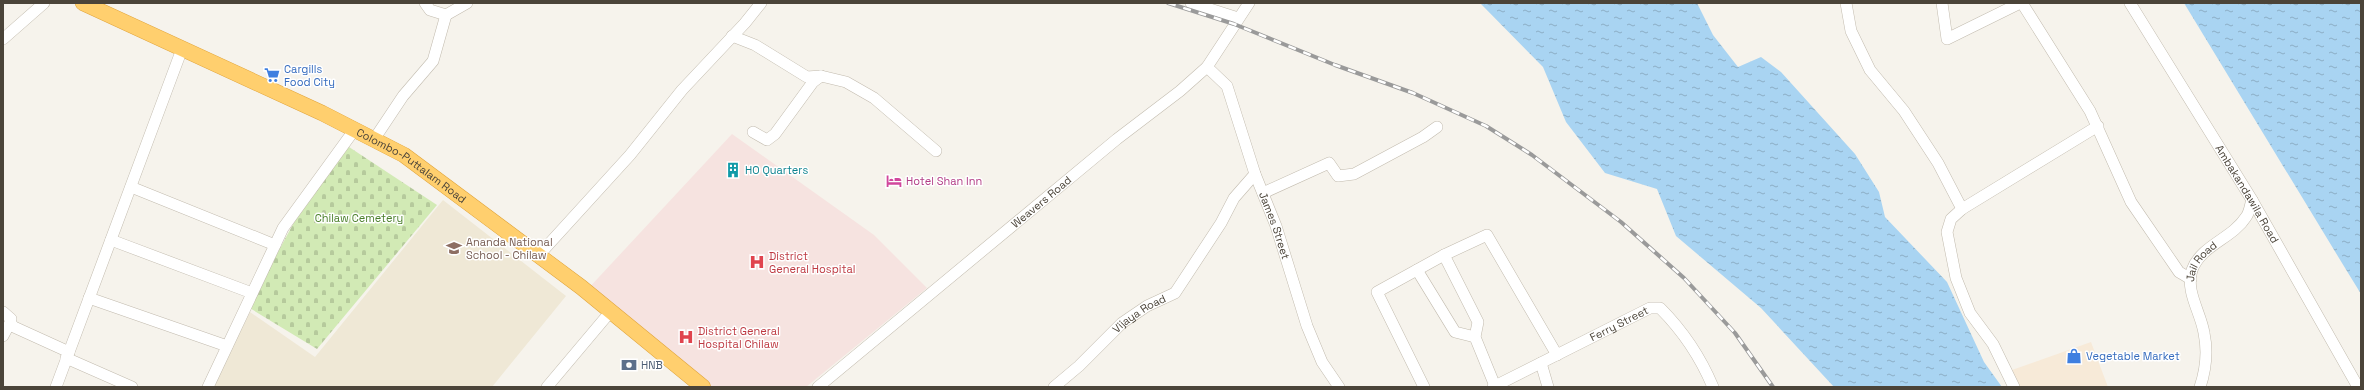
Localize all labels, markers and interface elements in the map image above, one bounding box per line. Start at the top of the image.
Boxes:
place label: Cargills Food City [284,62,335,89]
supermarket icon: Cargills Food City [263,66,281,84]
street label: Colombo-Puttalam Road [354,125,469,206]
street label: Ambakandawila Road [2212,142,2282,246]
building icon: HO Quarters [724,161,742,179]
place label: HO Quarters [745,163,808,177]
hotel icon: Hotel Shan Inn [885,172,903,190]
street label: Weavers Road [1008,173,1074,231]
place label: Hotel Shan Inn [906,174,982,188]
street label: James Street [1256,190,1293,261]
park label: Chilaw Cemetery [315,211,403,225]
place label: Ananda National School - Chilaw [466,235,553,262]
street label: Jail Road [2183,238,2220,282]
school or university icon: Ananda National School - Chilaw [445,239,463,257]
place label: District General Hospital [769,249,855,276]
hospital icon: District General Hospital [748,253,766,271]
street label: Vijaya Road [1109,291,1168,336]
street label: Ferry Street [1587,303,1651,344]
place label: District General Hospital Chilaw [698,324,780,351]
hospital icon: District General Hospital Chilaw [677,328,695,346]
shop icon: Vegetable Market [2065,347,2083,365]
place label: Vegetable Market [2086,349,2180,363]
bank icon: HNB [620,356,638,374]
place label: HNB [641,358,663,372]

